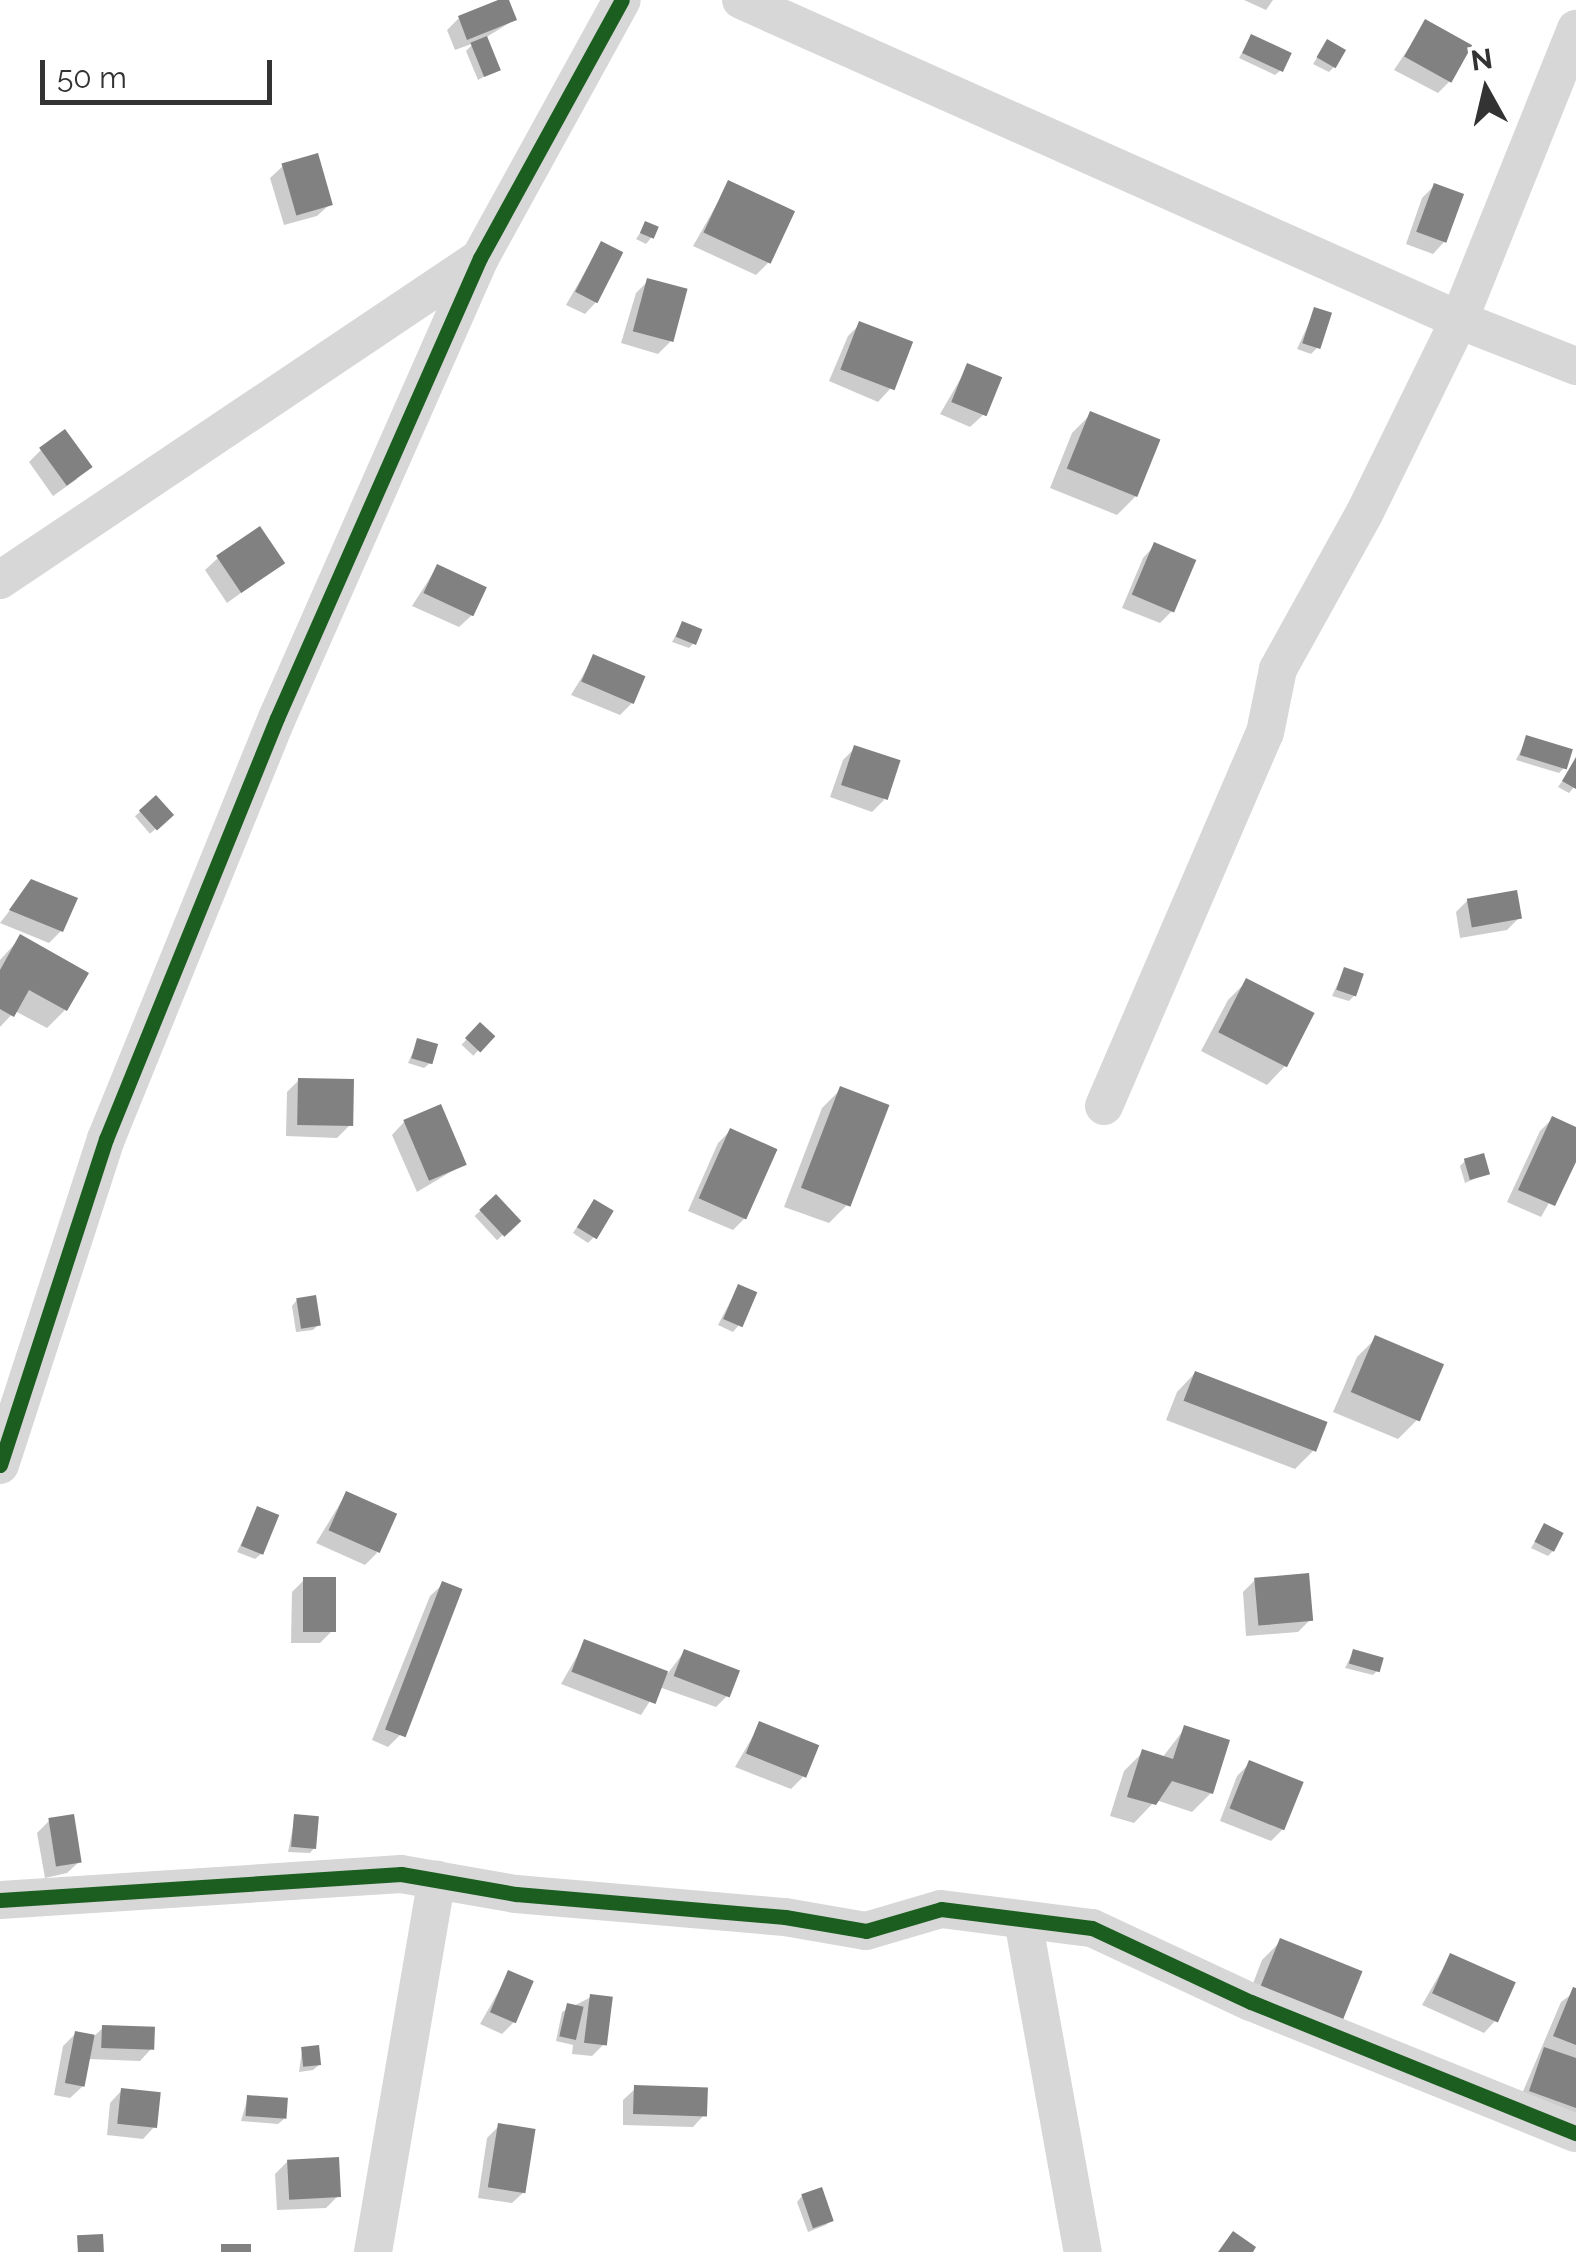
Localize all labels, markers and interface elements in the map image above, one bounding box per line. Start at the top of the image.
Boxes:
scale bar [45,40,278,102]
north arrow [1436,40,1536,140]
text: N [1469,42,1495,78]
text: 50 m [57,60,127,95]

